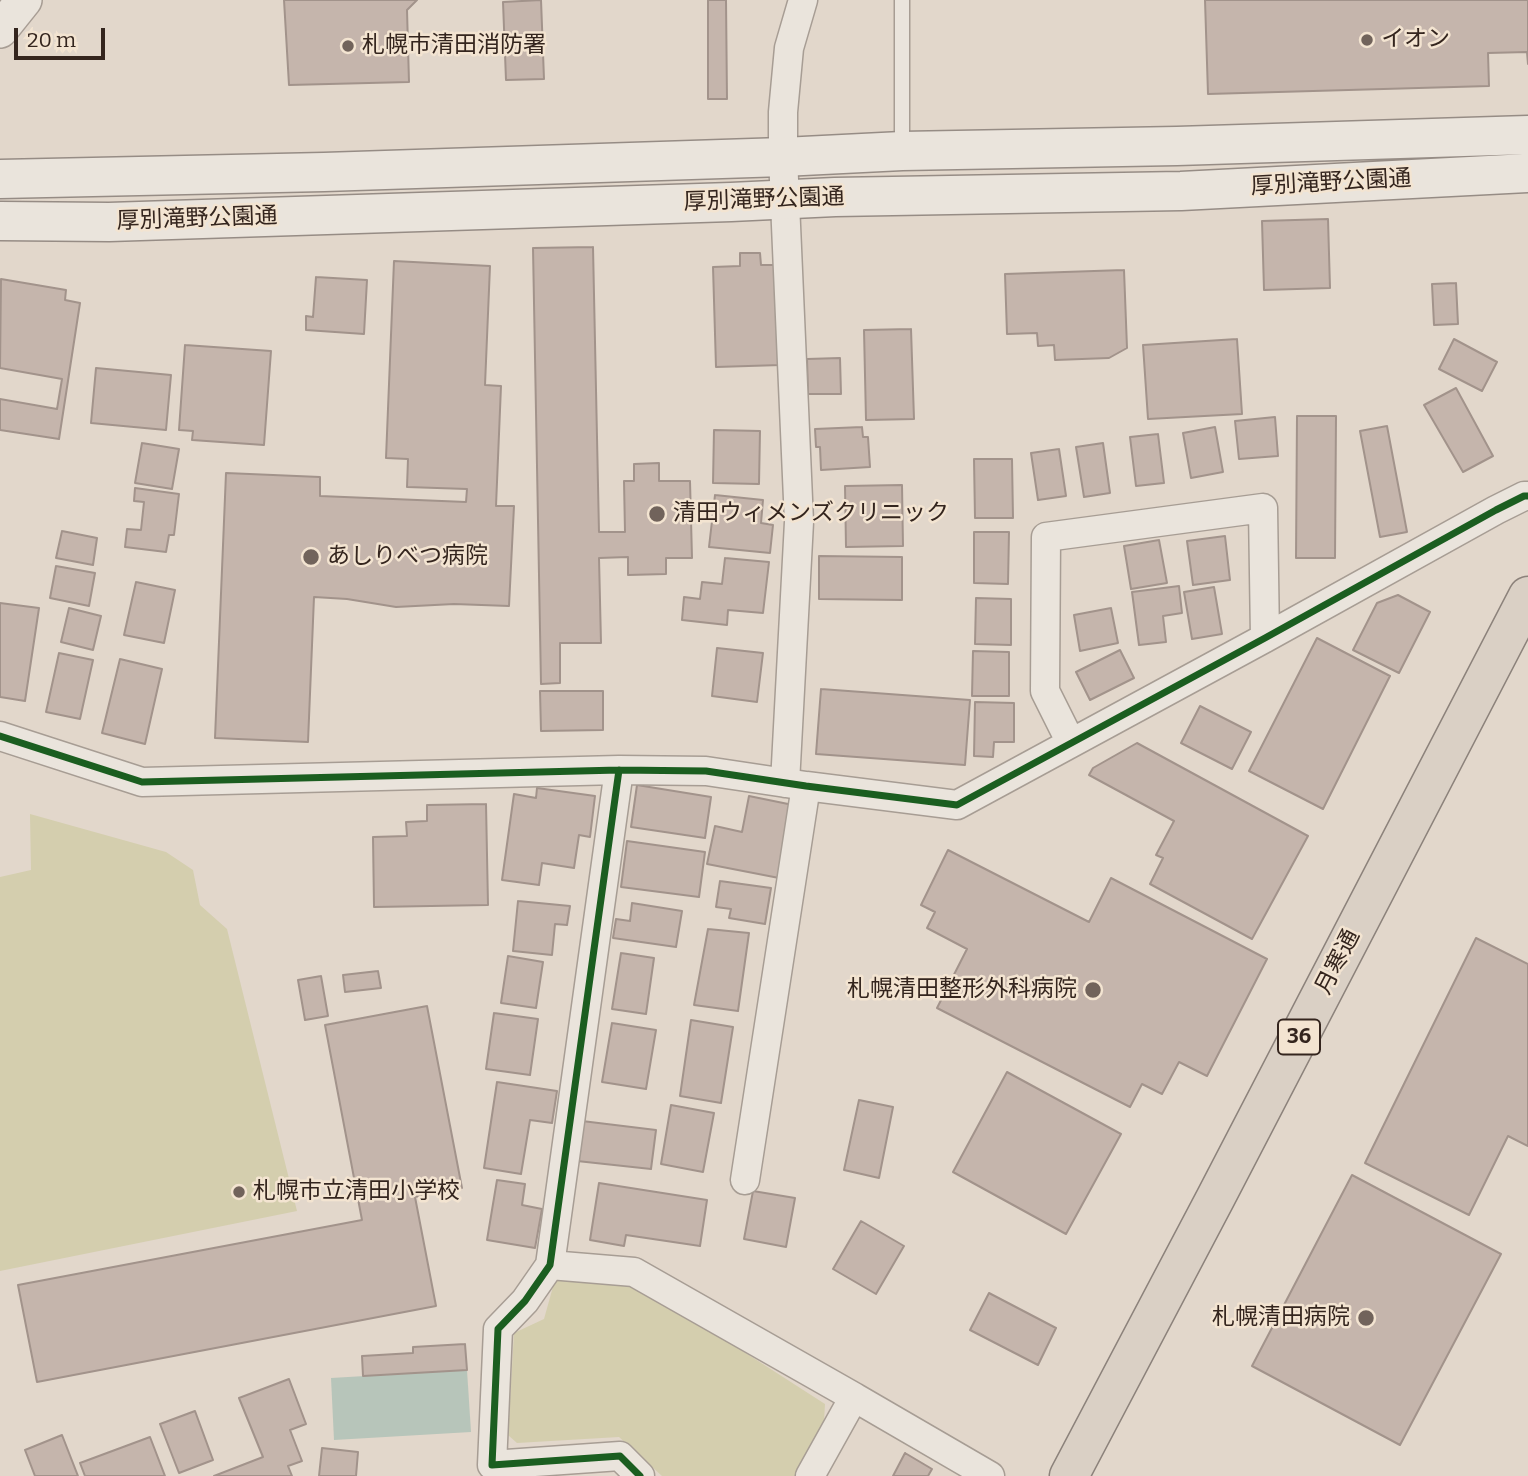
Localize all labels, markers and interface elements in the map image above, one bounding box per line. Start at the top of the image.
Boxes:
scale bar [18,14,108,58]
place label: イオン [1381,26,1450,54]
text: 20 m [27,27,76,53]
place label: 札幌市清田消防署 [362,32,546,60]
marker: イオン [1359,32,1375,48]
marker: 札幌市清田消防署 [340,38,356,54]
street label: 厚別滝野公園通 [1250,165,1412,201]
street label: 厚別滝野公園通 [683,183,845,217]
street label: 厚別滝野公園通 [116,202,278,236]
place label: 清田ウィメンズクリニック [673,500,949,528]
marker: 清田ウィメンズクリニック [647,504,667,524]
place label: あしりべつ病院 [327,543,488,571]
marker: あしりべつ病院 [301,547,321,567]
street label: 月寒通 [1310,925,1366,999]
place label: 札幌清田整形外科病院 [847,976,1077,1004]
marker: 札幌清田整形外科病院 [1083,980,1103,1000]
road number: 36 [1278,1020,1320,1054]
place label: 札幌市立清田小学校 [253,1178,460,1206]
marker: 札幌市立清田小学校 [231,1184,247,1200]
place label: 札幌清田病院 [1212,1304,1350,1332]
marker: 札幌清田病院 [1356,1308,1376,1328]

